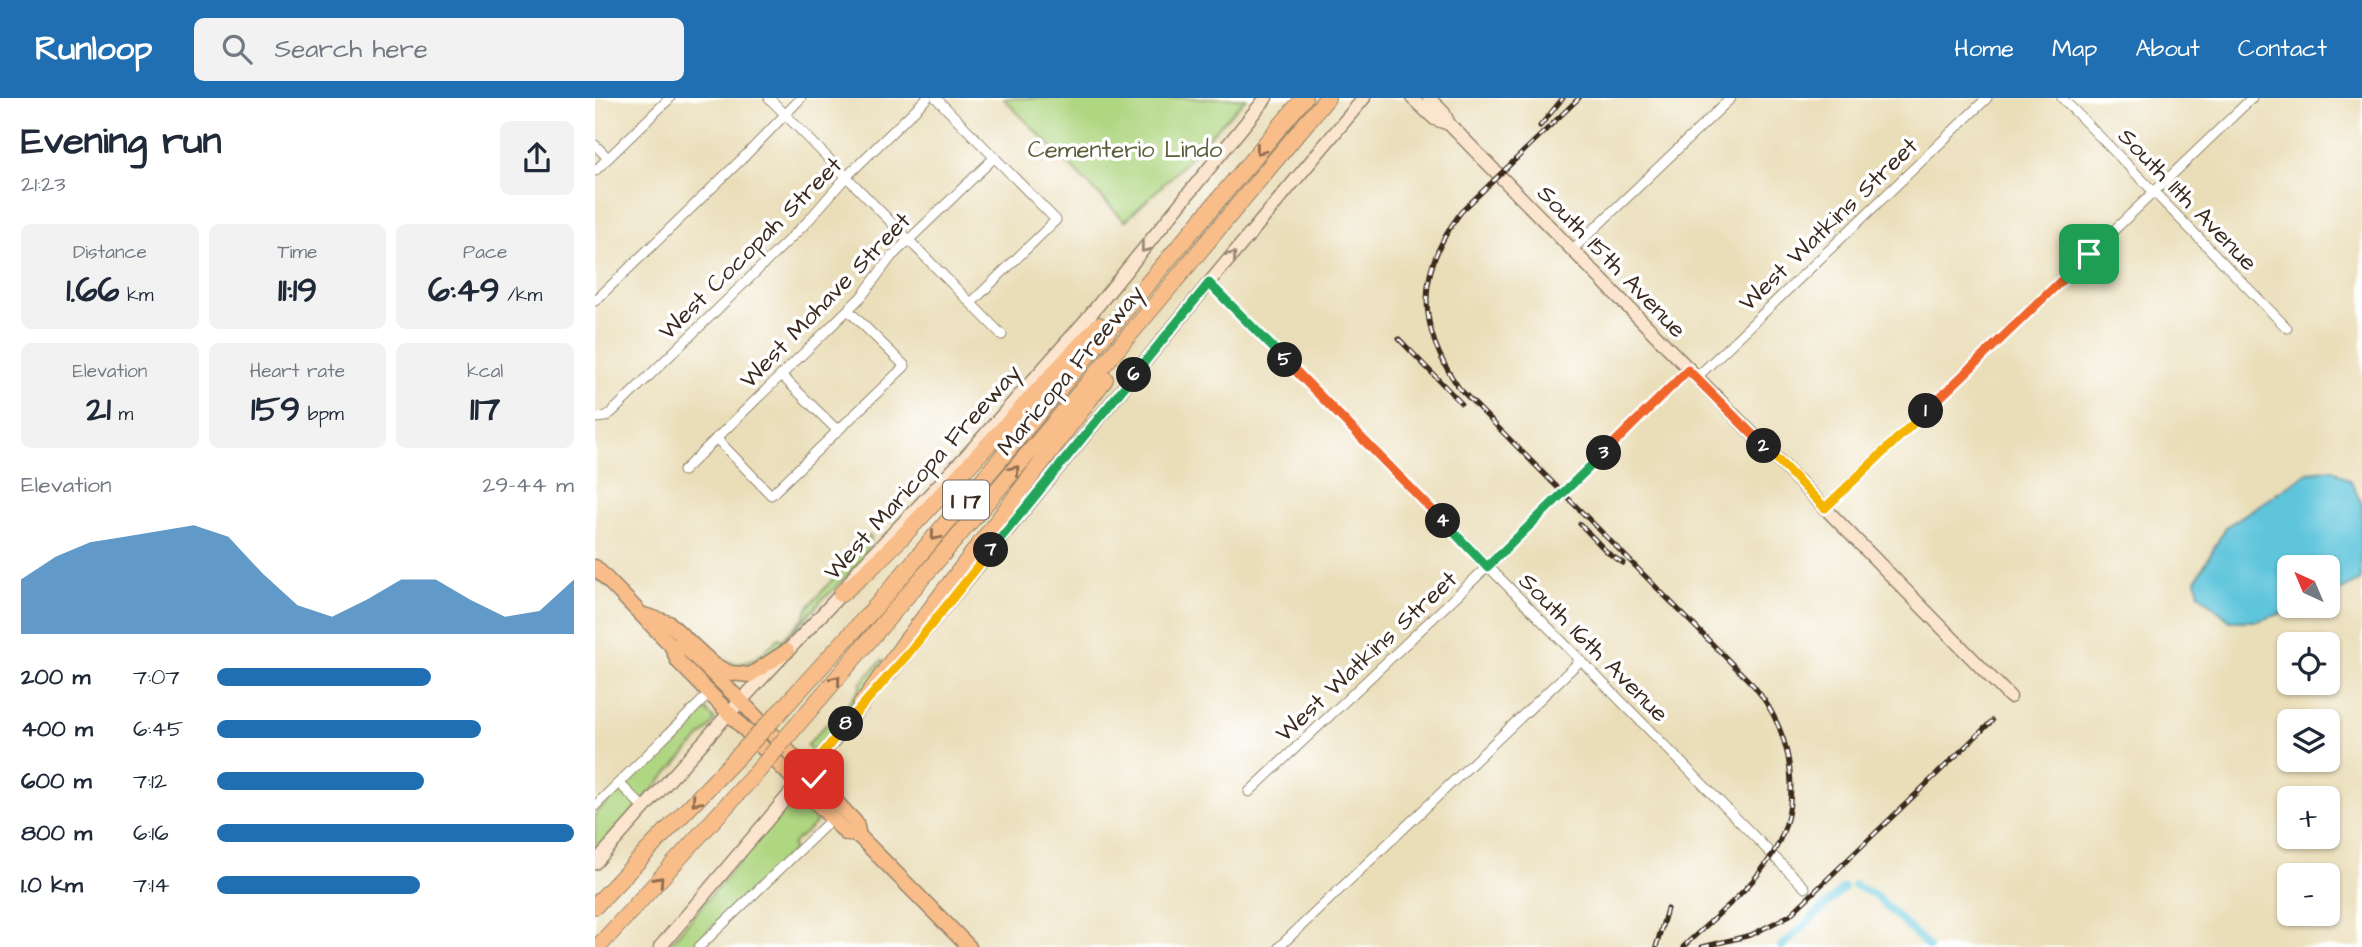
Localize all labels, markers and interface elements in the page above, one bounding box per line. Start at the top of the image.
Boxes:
search box [194,18,684,81]
text: Runloop [35,26,152,72]
icon: search [218,30,256,68]
text: Search here [274,31,428,67]
text: Home [1954,32,2014,66]
text: Map [2052,32,2097,66]
text: About [2135,32,2200,66]
text: Contact [2238,32,2327,66]
text: Evening run [21,116,222,168]
street label: South 11th Avenue [2110,120,2265,279]
button: share [500,121,574,195]
street label: West Watkins Street [1731,130,1926,319]
park label: Cementerio Lindo [1028,133,1223,167]
one-way arrow [1255,143,1268,155]
street label: West Cocopah Street [651,149,850,348]
text: 21:23 [21,168,66,200]
street label: South 15th Avenue [1529,177,1694,346]
street label: West Mohave Street [732,205,919,396]
pin [2059,224,2119,284]
icon: arrive [2070,235,2108,273]
text: Distance [73,239,147,266]
text: Time [278,239,317,266]
text: Pace [463,239,507,266]
one-way arrow [1141,239,1153,252]
one-way arrow [1224,251,1236,264]
text: 1.66 [66,266,119,315]
text: 11:19 [278,266,317,315]
text: 6:49 [428,266,500,315]
street label: Maricopa Freeway [989,278,1153,464]
text: km [119,282,154,309]
text: /km [500,282,542,309]
pin: 5 [1267,342,1303,378]
text: 5 [1278,346,1291,373]
street label: West Maricopa Freeway [816,357,1030,589]
text: Elevation [72,358,147,385]
text: Heart rate [250,358,345,385]
text: kcal [467,358,503,385]
pin: 6 [1117,358,1151,392]
text: 6 [1128,361,1139,388]
text: 21 [86,385,111,434]
text: 159 [251,385,300,434]
text: 117 [470,385,500,434]
pin: 1 [1909,394,1943,428]
text: 1 [1924,397,1927,424]
text: m [111,401,133,428]
text: bpm [300,401,344,428]
pin: 2 [1747,428,1781,464]
text: 2 [1758,432,1769,459]
pin: 3 [1587,436,1621,470]
text: 3 [1599,439,1608,466]
one-way arrow [1007,465,1019,478]
text: Elevation [21,469,112,501]
text: 29–44 m [482,469,574,501]
road number: I 17 [943,480,989,520]
pin: 4 [1425,504,1461,538]
text: 4 [1436,507,1449,534]
one-way arrow [931,527,943,540]
pin: 7 [973,532,1009,568]
text: 7 [985,536,996,563]
north arrow [2277,555,2340,618]
map controls [2277,555,2340,926]
street label: West Watkins Street [1268,563,1465,750]
street label: South 16th Avenue [1511,565,1676,730]
button: locate [2277,632,2340,695]
text: 200 m [21,661,90,693]
text: 7:07 [133,661,180,693]
one-way arrow [828,676,840,689]
pin: 8 [828,706,863,742]
button: layers [2277,709,2340,772]
text: 8 [839,710,852,737]
text: 400 m [21,713,93,745]
text: 6:45 [133,713,183,745]
pin [784,749,844,809]
icon: check [795,760,833,798]
text: 600 m [21,765,92,797]
text: 7:12 [133,765,167,797]
button: + [2277,786,2340,849]
one-way arrow [692,793,705,806]
text: 800 m [21,817,92,849]
text: 6:16 [133,817,169,849]
button: − [2277,863,2340,926]
text: 1.0 km [21,869,83,901]
text: 7:14 [133,869,170,901]
one-way arrow [651,876,663,889]

